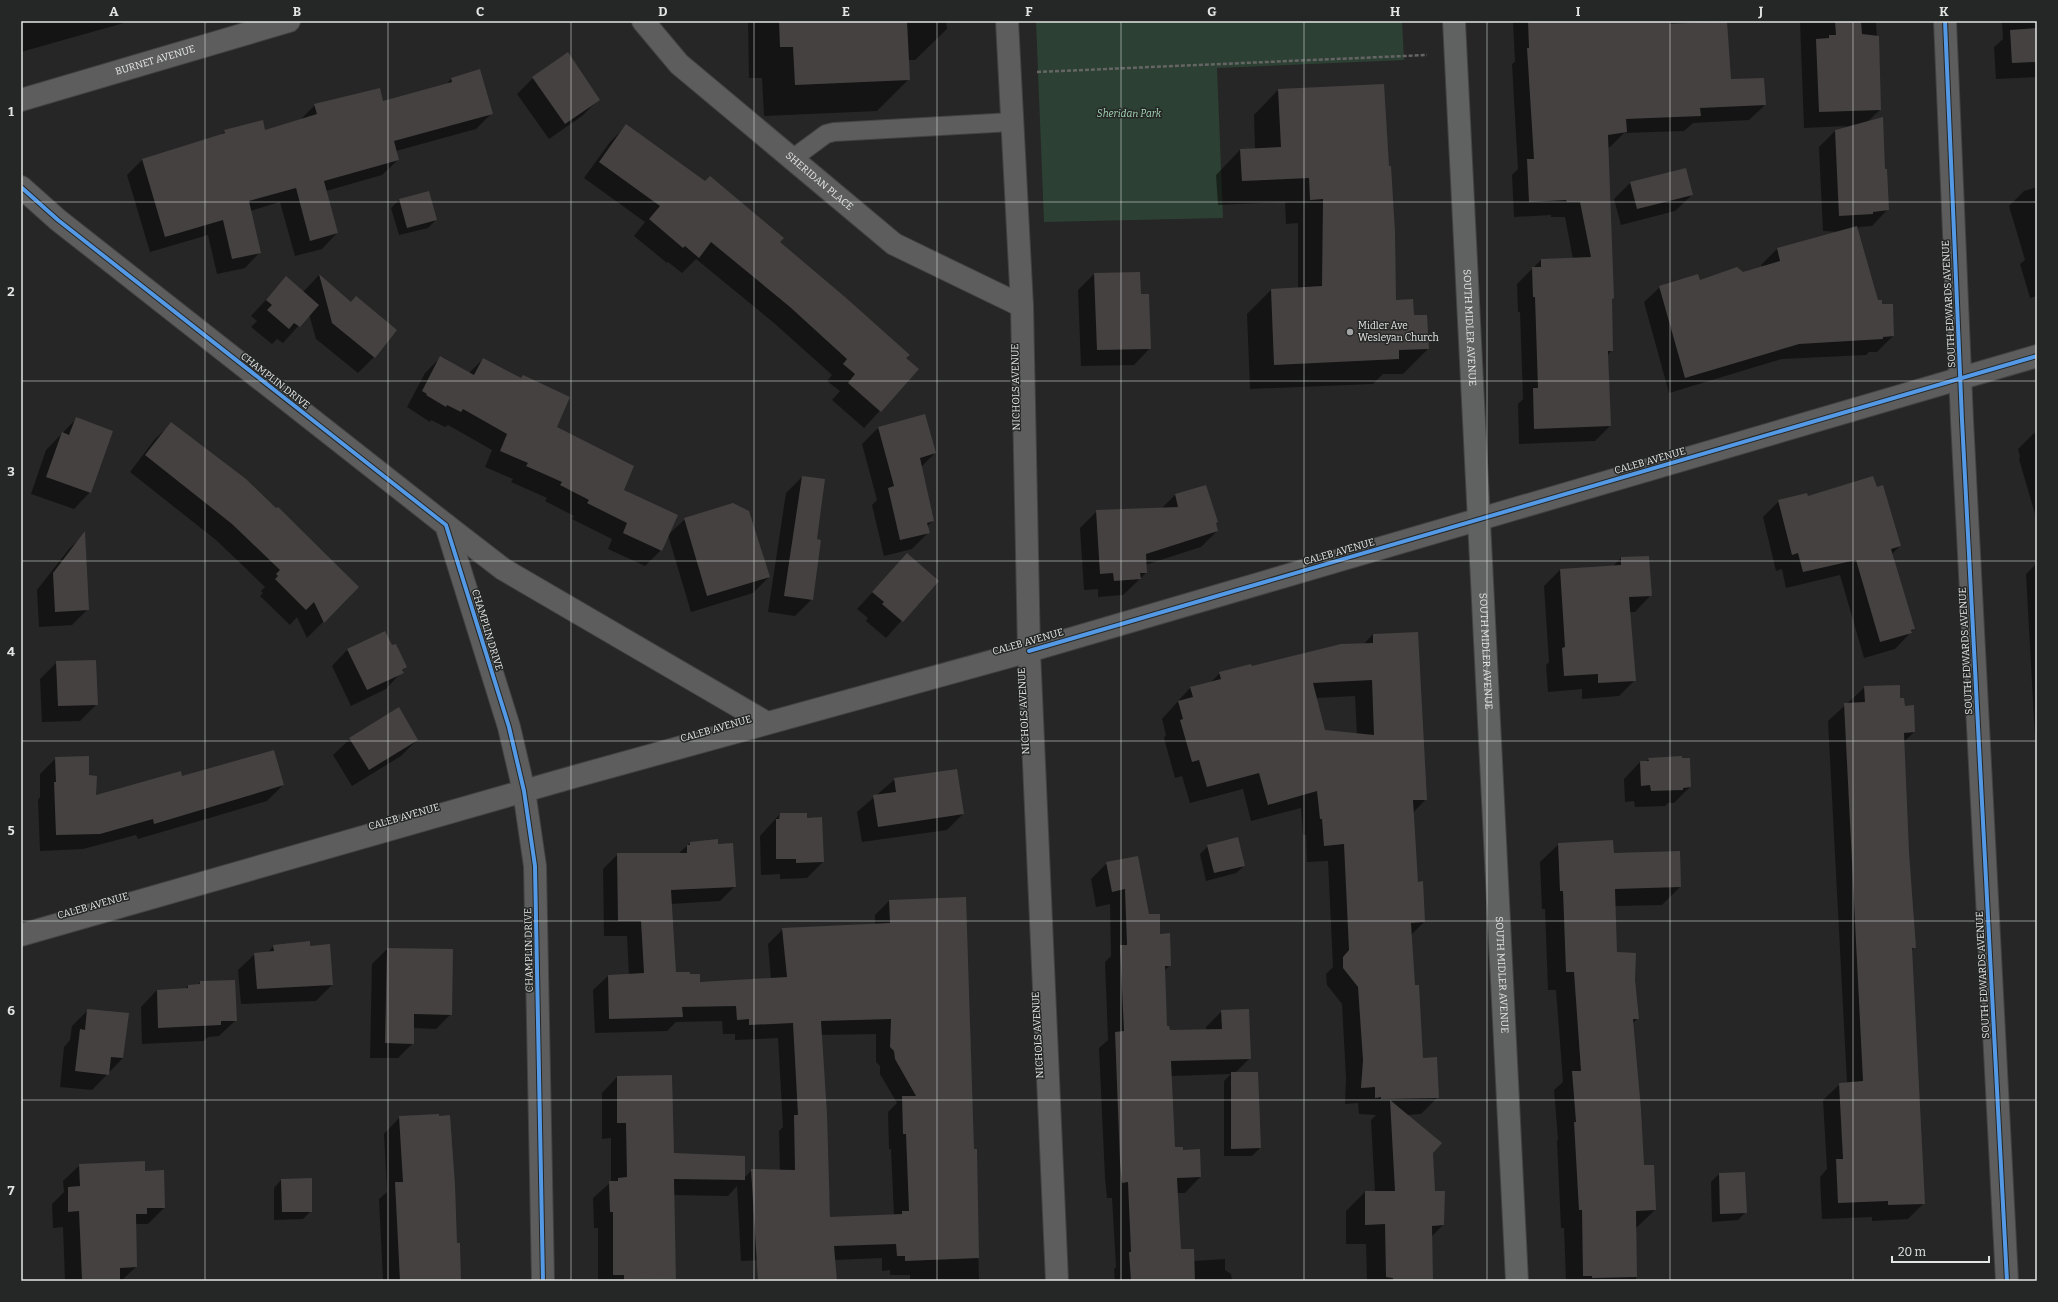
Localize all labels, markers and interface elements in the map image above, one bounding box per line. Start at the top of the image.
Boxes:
text: A [109,4,119,19]
text: B [293,4,301,19]
text: C [476,4,484,19]
text: D [658,4,668,19]
text: E [842,4,850,19]
text: F [1025,4,1033,19]
text: G [1207,4,1217,19]
text: H [1390,4,1400,19]
text: I [1576,4,1581,19]
text: J [1758,4,1764,19]
text: K [1939,4,1949,19]
street label: BURNET AVENUE [114,43,197,78]
text: 1 [8,104,14,119]
park label: Sheridan Park [1097,108,1162,120]
street label: SHERIDAN PLACE [783,150,855,213]
street label: SOUTH EDWARDS AVENUE [1940,240,1958,368]
street label: SOUTH MIDLER AVENUE [1460,269,1478,386]
text: 2 [7,284,15,299]
place label: Midler Ave Wesleyan Church [1358,320,1439,344]
marker: Midler Ave Wesleyan Church [1345,327,1355,337]
street label: NICHOLS AVENUE [1009,343,1023,431]
street label: CHAMPLIN DRIVE [238,350,312,412]
street label: CALEB AVENUE [1613,445,1687,477]
text: 3 [7,464,15,479]
street label: CALEB AVENUE [1302,536,1376,568]
street label: SOUTH EDWARDS AVENUE [1957,587,1975,715]
street label: CHAMPLIN DRIVE [469,588,505,672]
street label: SOUTH MIDLER AVENUE [1477,592,1494,710]
street label: CALEB AVENUE [991,626,1065,658]
text: 4 [7,644,15,659]
street label: NICHOLS AVENUE [1016,667,1032,755]
street label: CALEB AVENUE [679,713,753,745]
street label: CALEB AVENUE [367,801,441,833]
text: 5 [7,823,15,838]
street label: CALEB AVENUE [56,890,130,922]
street label: CHAMPLIN DRIVE [522,908,536,992]
street label: SOUTH EDWARDS AVENUE [1974,911,1992,1039]
street label: SOUTH MIDLER AVENUE [1493,916,1511,1034]
street label: NICHOLS AVENUE [1030,991,1046,1079]
text: 6 [7,1003,15,1018]
text: 7 [8,1183,15,1198]
scale bar [1892,1238,1989,1264]
text: 20 m [1898,1245,1927,1259]

